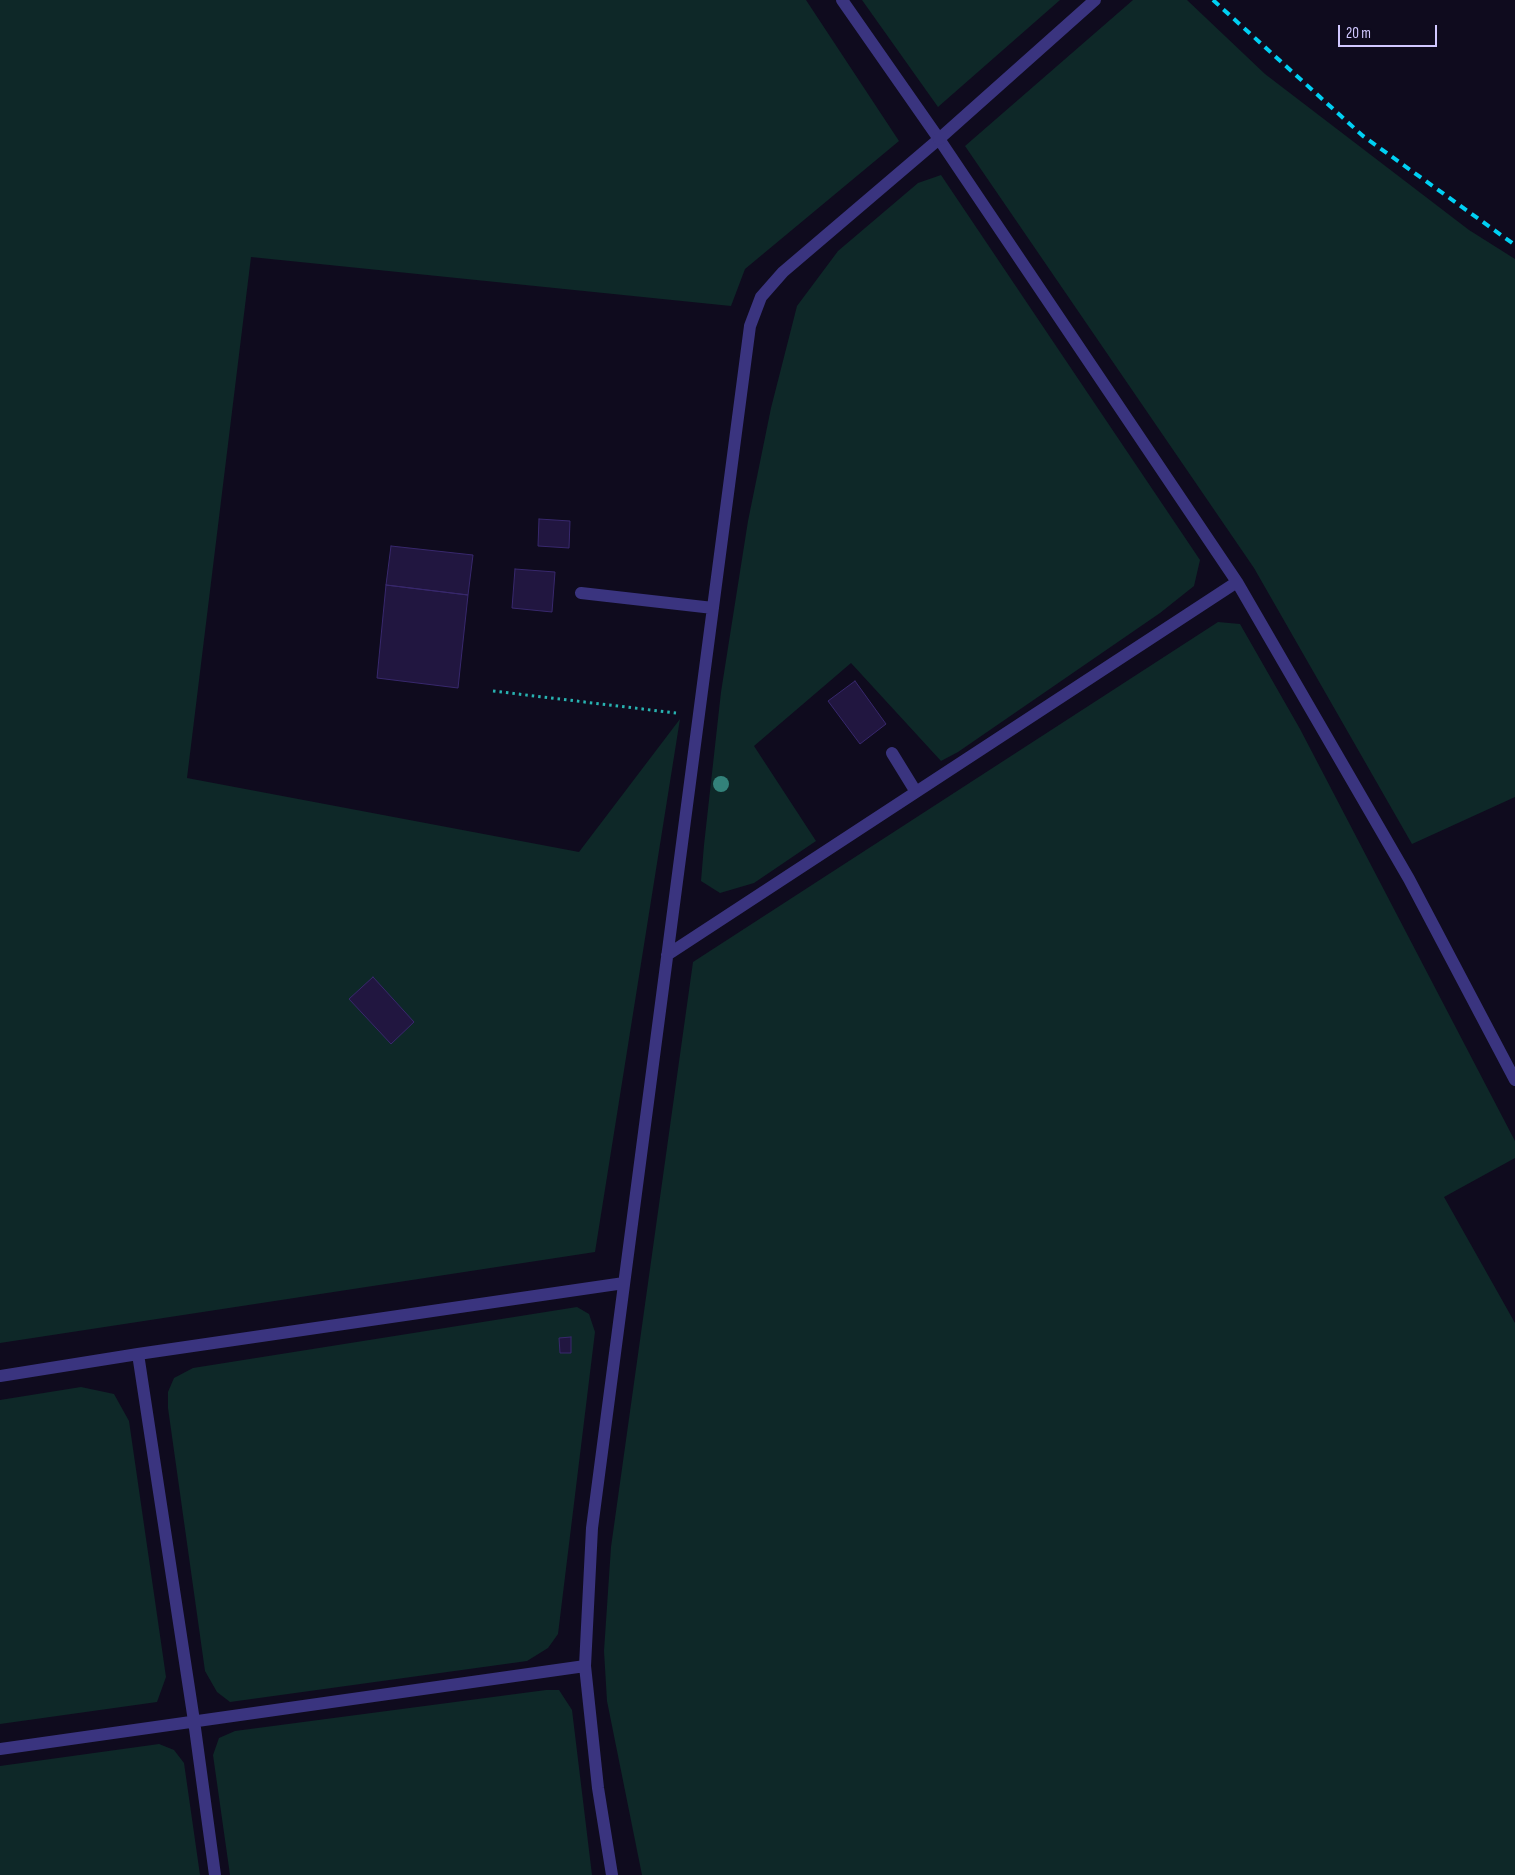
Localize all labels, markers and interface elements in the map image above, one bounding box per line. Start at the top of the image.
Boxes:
scale bar [1340,15,1439,47]
text: 20 m [1346,24,1371,43]

